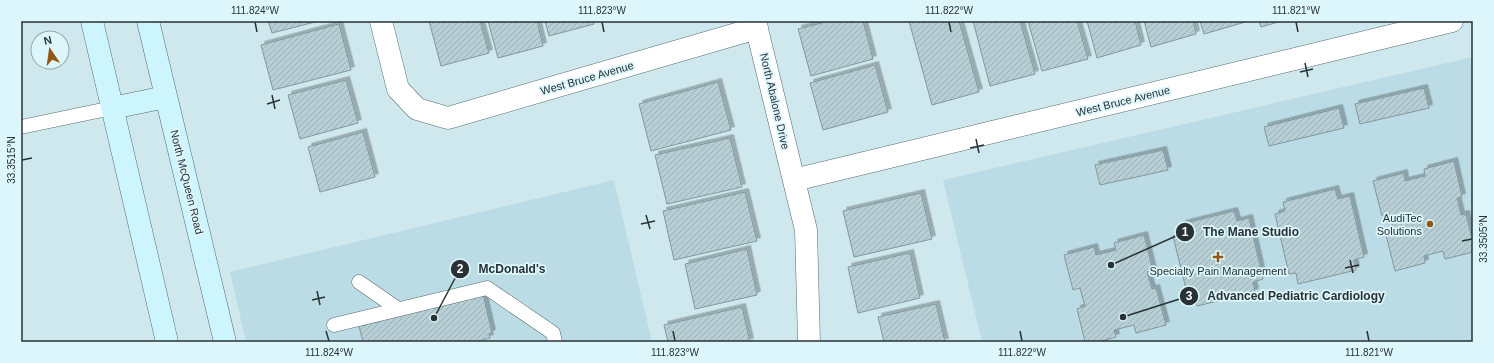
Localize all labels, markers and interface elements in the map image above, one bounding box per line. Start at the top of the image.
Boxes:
text: 111.824°W [231,5,280,16]
text: 111.823°W [578,5,627,16]
text: 111.822°W [925,5,974,16]
text: 111.821°W [1272,5,1321,16]
north arrow [30,30,70,70]
text: N [43,34,53,47]
street label: North Abalone Drive [758,52,792,150]
street label: West Bruce Avenue [539,59,635,97]
street label: West Bruce Avenue [1075,84,1171,118]
street label: North McQueen Road [168,129,206,235]
text: 33.3515°N [6,136,17,184]
place label: AudiTec Solutions [1377,212,1422,237]
text: 33.3505°N [1478,215,1489,263]
marker: AudiTec Solutions [1425,219,1435,229]
callout: The Mane Studio [1175,220,1307,244]
text: 1 [1182,225,1189,239]
text: The Mane Studio [1203,225,1299,239]
marker: Specialty Pain Management [1212,251,1224,263]
callout: McDonald's [450,257,553,281]
text: 2 [457,262,464,276]
text: McDonald's [479,262,546,276]
place label: Specialty Pain Management [1150,265,1286,277]
callout: Advanced Pediatric Cardiology [1179,284,1393,308]
text: 3 [1186,289,1193,303]
text: Advanced Pediatric Cardiology [1207,289,1385,303]
text: 111.824°W [305,347,354,358]
text: 111.823°W [651,347,700,358]
text: 111.822°W [998,347,1047,358]
text: 111.821°W [1345,347,1394,358]

